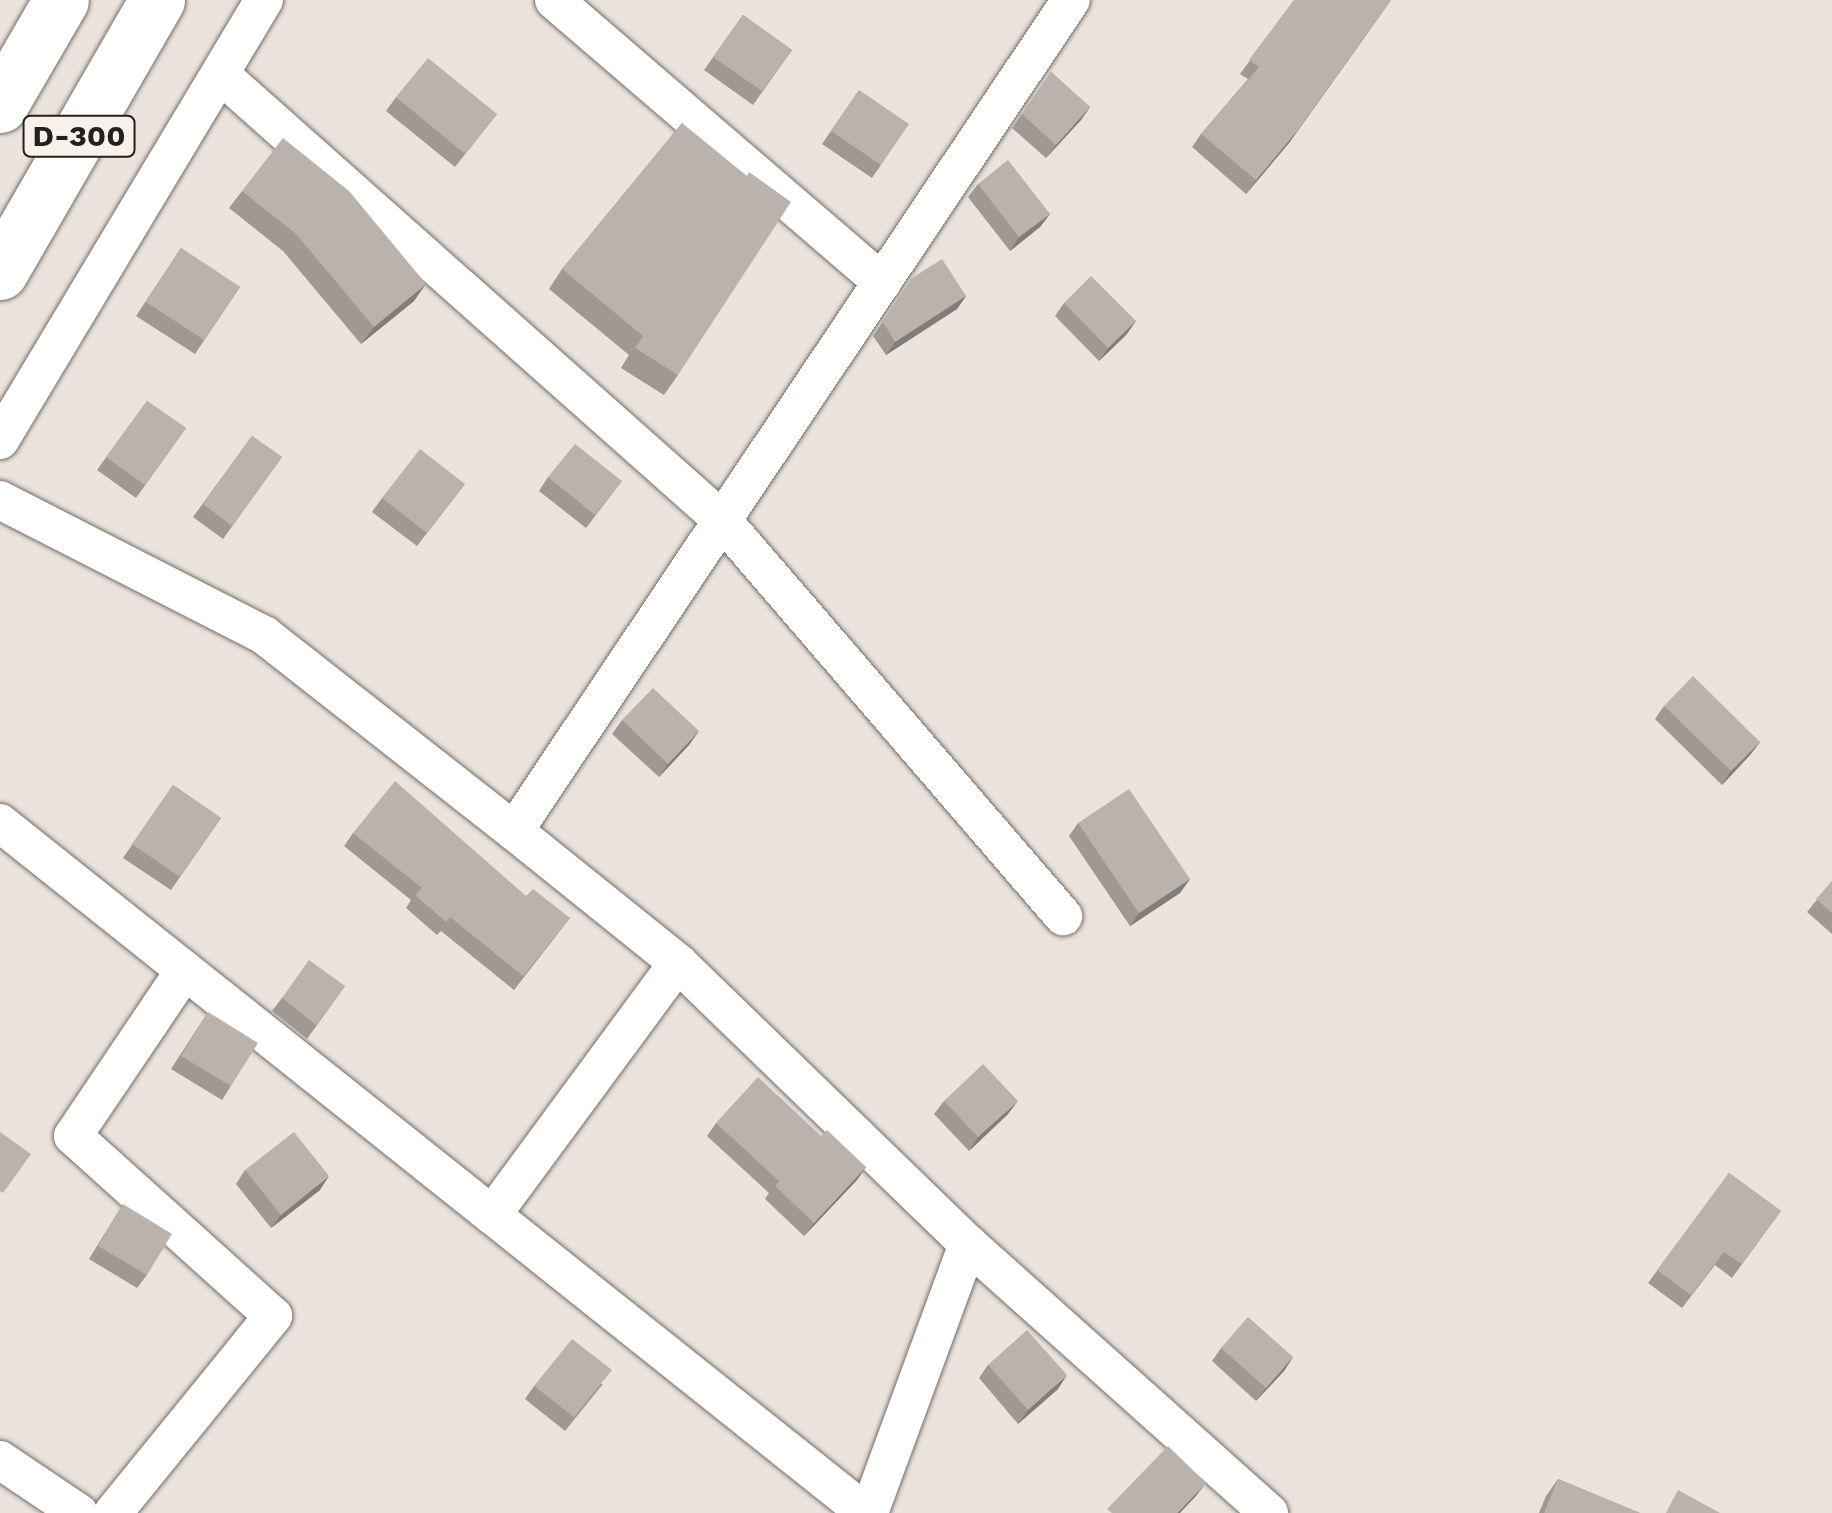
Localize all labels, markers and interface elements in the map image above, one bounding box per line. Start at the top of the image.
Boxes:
road number: D-300 [22,111,136,161]

